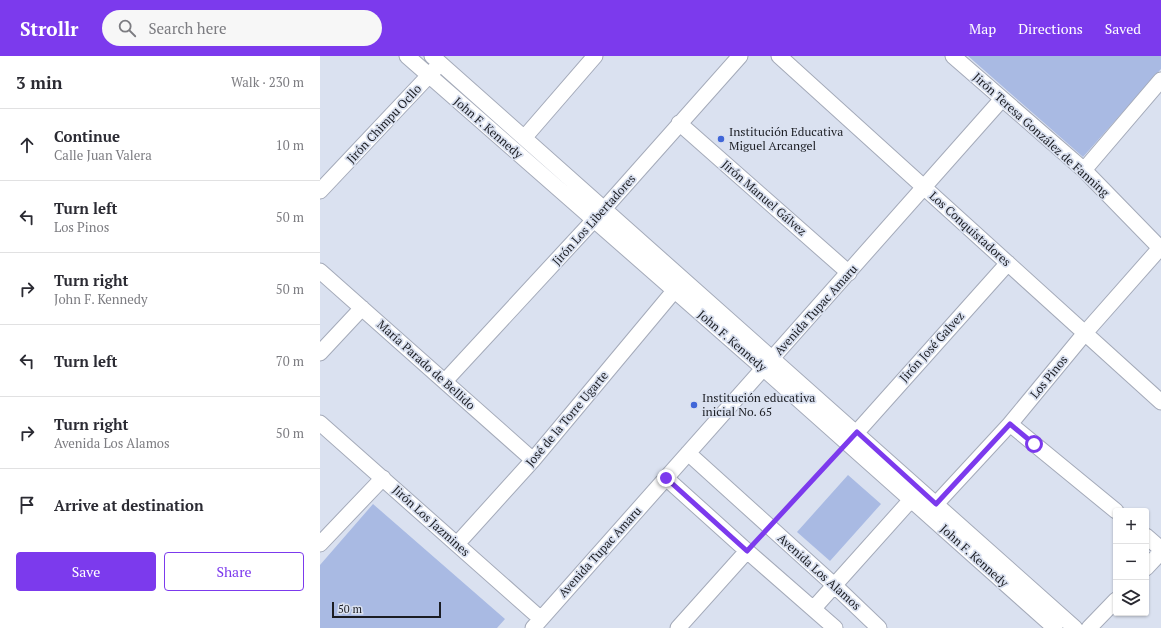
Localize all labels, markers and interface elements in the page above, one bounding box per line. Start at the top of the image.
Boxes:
search box [102,10,382,46]
text: Strollr [20,16,78,41]
icon: search [116,17,138,39]
text: Search here [148,18,226,38]
text: Map [969,19,996,38]
text: Directions [1018,19,1083,38]
text: Saved [1105,19,1141,38]
street label: Jirón Teresa González de Fanning [970,69,1113,200]
text: 3 min [16,71,63,94]
text: Walk · 230 m [231,73,304,91]
street label: Jirón Chimpu Ocllo [343,81,424,166]
street label: John F. Kennedy [451,94,527,162]
place label: Institución Educativa Miguel Arcangel [729,124,843,153]
text: Continue [54,126,120,146]
icon: ahead [16,134,38,156]
marker: Institución Educativa Miguel Arcangel [716,134,726,144]
text: 10 m [276,136,304,154]
text: Calle Juan Valera [54,146,152,164]
street label: Jirón Manuel Gálvez [719,157,810,239]
street label: Jirón Los Libertadores [549,171,638,268]
street label: Los Conquistadores [926,188,1014,269]
text: Turn left [54,198,118,218]
icon: left [16,206,38,228]
text: 50 m [276,208,304,226]
text: Los Pinos [54,218,109,236]
street label: Avenida Tupac Amaru [771,261,860,358]
text: Turn right [54,270,129,290]
icon: right [16,278,38,300]
text: 50 m [276,280,304,298]
text: John F. Kennedy [54,290,148,308]
street label: John F. Kennedy [695,307,771,375]
street label: Jirón José Galvez [896,308,967,385]
street label: María Parado de Bellido [374,317,479,413]
icon: left [16,350,38,372]
text: Turn left [54,351,118,371]
text: 70 m [276,352,304,370]
street label: Los Pinos [1027,352,1071,401]
street label: José de la Torre Ugarte [522,368,611,469]
place label: Institución educativa inicial No. 65 [702,390,815,419]
marker: Institución educativa inicial No. 65 [689,400,699,410]
text: Turn right [54,414,129,434]
icon: right [16,422,38,444]
text: 50 m [276,424,304,442]
text: Avenida Los Alamos [54,434,170,452]
route start [1025,435,1043,453]
route end [657,469,675,487]
street label: Jirón Los Jazmines [390,482,473,559]
icon: arrive [16,494,38,516]
text: Arrive at destination [54,495,204,515]
street label: Avenida Tupac Amaru [555,503,644,600]
map controls [1113,508,1149,616]
button: + [1113,508,1149,544]
street label: John F. Kennedy [937,521,1012,591]
street label: Avenida Los Alamos [775,530,864,613]
button: − [1113,544,1149,580]
button: Save [16,552,156,591]
button: Share [164,552,304,591]
button: layers [1113,580,1149,616]
scale bar [332,600,441,619]
text: 50 m [338,602,362,616]

